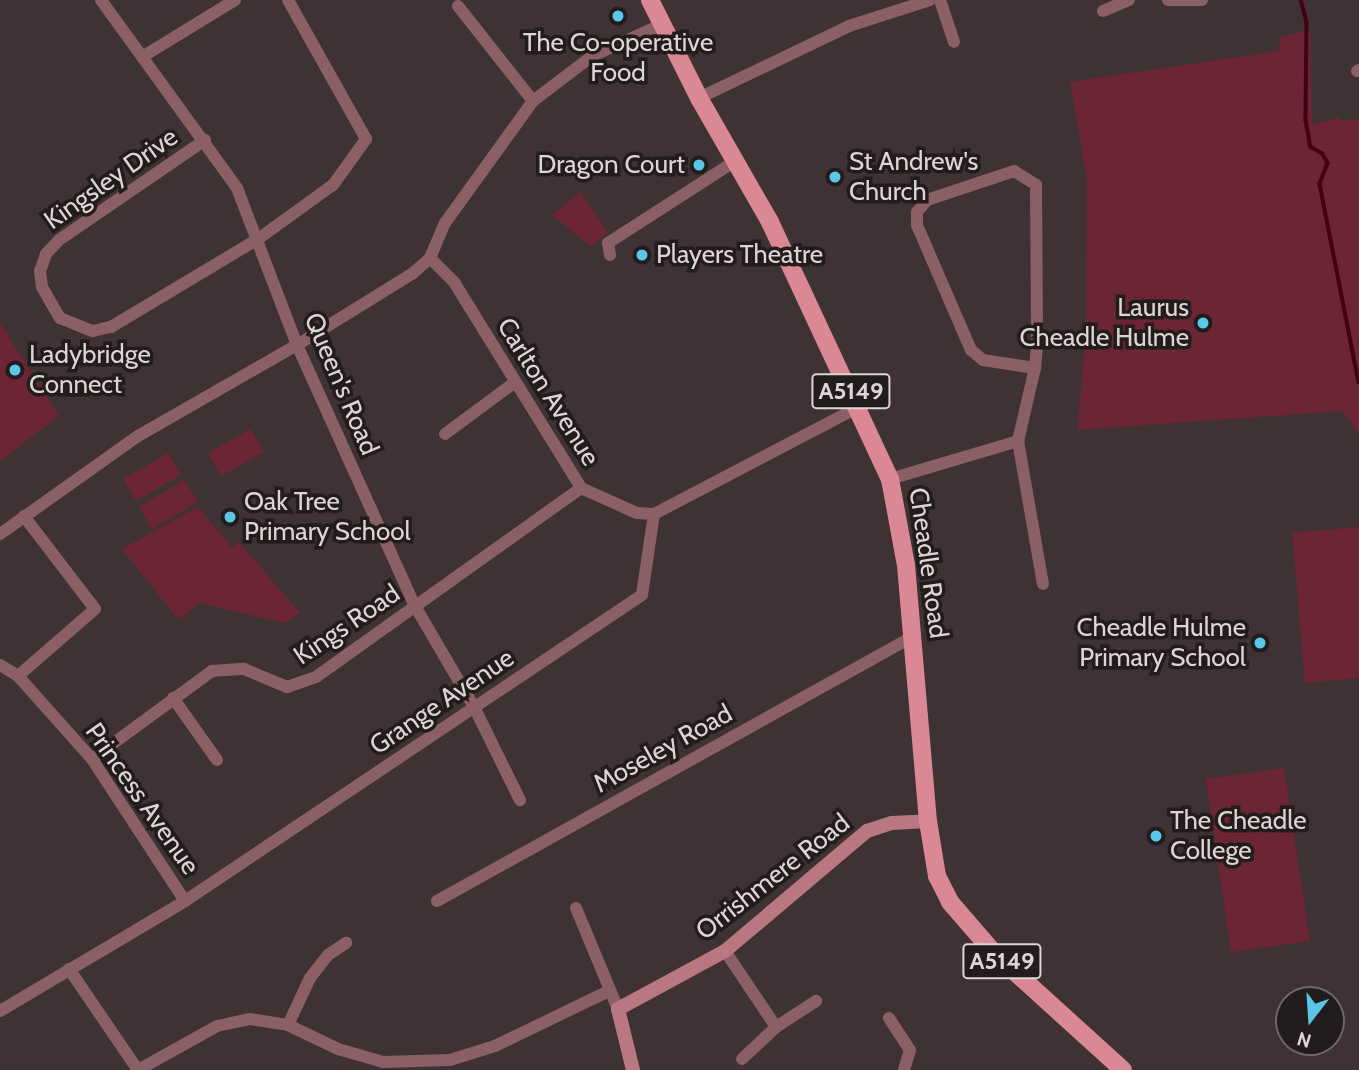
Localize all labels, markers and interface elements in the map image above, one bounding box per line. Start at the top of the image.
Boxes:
marker: The Co-operative Food [610,8,626,24]
place label: The Co-operative Food [523,27,713,88]
street label: Kingsley Drive [38,122,184,236]
place label: St Andrew's Church [849,146,978,208]
place label: Dragon Court [538,149,685,181]
marker: Dragon Court [691,157,707,173]
marker: St Andrew's Church [827,169,843,185]
place label: Players Theatre [656,239,823,271]
marker: Players Theatre [634,247,650,263]
place label: Laurus Cheadle Hulme [1020,292,1189,354]
street label: Queen's Road [297,308,385,460]
street label: Carlton Avenue [490,312,606,472]
marker: Laurus Cheadle Hulme [1195,315,1211,331]
place label: Ladybridge Connect [29,339,151,400]
marker: Ladybridge Connect [7,362,23,378]
road number: A5149 [811,370,891,412]
place label: Oak Tree Primary School [244,486,411,548]
street label: Cheadle Road [902,486,954,640]
marker: Oak Tree Primary School [222,509,238,525]
street label: Kings Road [288,578,406,672]
place label: Cheadle Hulme Primary School [1077,612,1246,674]
marker: Cheadle Hulme Primary School [1252,635,1268,651]
street label: Grange Avenue [364,642,520,762]
street label: Moseley Road [588,698,738,800]
street label: Princess Avenue [78,717,206,881]
place label: The Cheadle College [1170,805,1307,866]
street label: Orrishmere Road [690,807,856,947]
marker: The Cheadle College [1148,828,1164,844]
road number: A5149 [962,940,1042,981]
north arrow [1275,986,1345,1056]
text: N [1295,1027,1314,1053]

